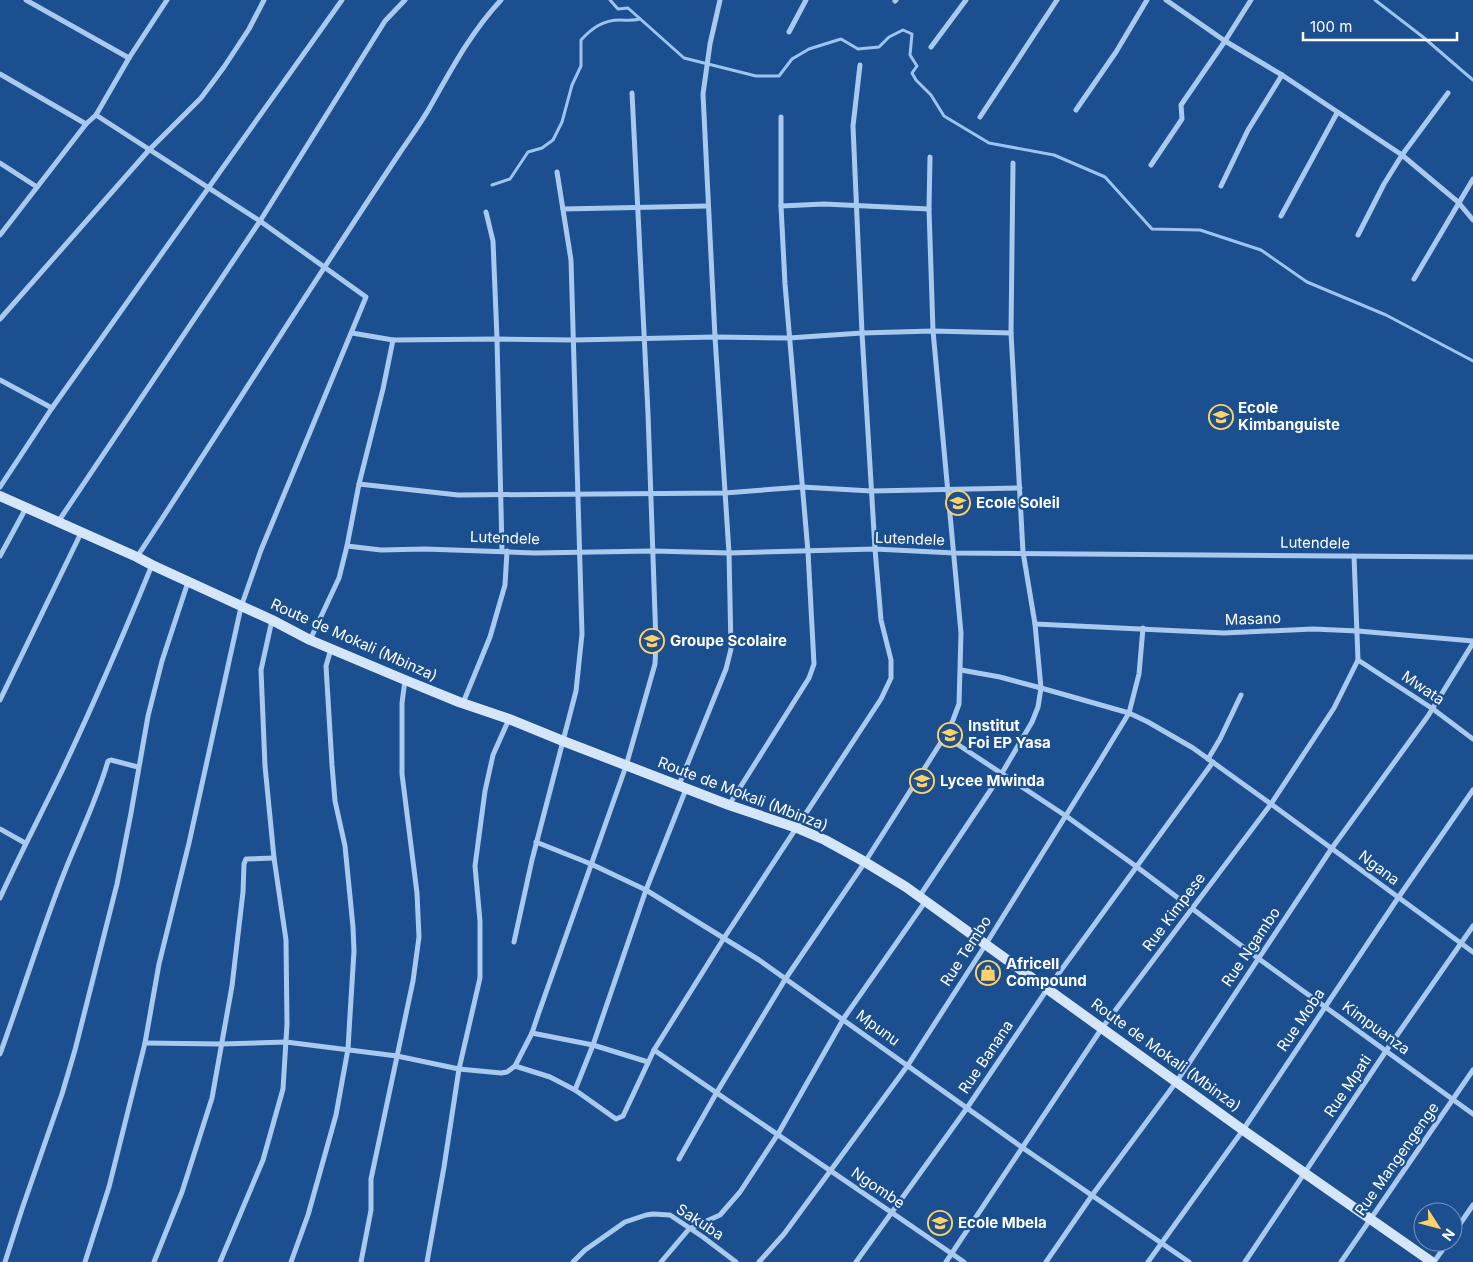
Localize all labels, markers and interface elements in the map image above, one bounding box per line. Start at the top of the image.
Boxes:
scale bar [1303,10,1457,42]
text: 100 m [1310,17,1352,36]
place label: Ecole Kimbanguiste [1238,398,1340,434]
school or university icon: Ecole Kimbanguiste [1208,404,1234,430]
school or university icon: Ecole Soleil [945,490,971,516]
place label: Ecole Soleil [976,493,1060,512]
street label: Lutendele [470,527,540,548]
street label: Lutendele [875,528,945,549]
street label: Lutendele [1280,532,1350,553]
street label: Route de Mokali (Mbinza) [268,594,441,685]
street label: Masano [1225,608,1281,629]
school or university icon: Groupe Scolaire [639,628,665,654]
place label: Groupe Scolaire [670,631,787,650]
street label: Mwata [1398,666,1448,709]
place label: Institut Foi EP Yasa [968,716,1051,752]
school or university icon: Institut Foi EP Yasa [937,722,963,748]
street label: Route de Mokali (Mbinza) [655,752,831,835]
school or university icon: Lycee Mwinda [909,768,935,794]
place label: Lycee Mwinda [940,771,1045,790]
street label: Ngana [1355,846,1403,889]
street label: Rue Kimpese [1138,869,1209,955]
street label: Rue Ngambo [1217,903,1284,990]
street label: Rue Tembo [936,912,995,989]
place label: Africell Compound [1006,954,1087,990]
shop icon: Africell Compound [975,960,1001,986]
street label: Rue Moba [1273,985,1329,1055]
street label: Route de Mokali (Mbinza) [1088,994,1245,1115]
street label: Kimpuanza [1339,997,1414,1059]
street label: Mpunu [853,1005,904,1050]
street label: Rue Banana [954,1016,1017,1097]
street label: Rue Mpati [1320,1051,1375,1121]
street label: Rue Mangengenge [1350,1098,1443,1219]
street label: Ngombe [848,1163,909,1212]
street label: Sakuba [673,1199,728,1244]
north arrow [1413,1202,1463,1252]
school or university icon: Ecole Mbela [927,1210,953,1236]
place label: Ecole Mbela [958,1213,1047,1232]
text: N [1439,1226,1459,1244]

